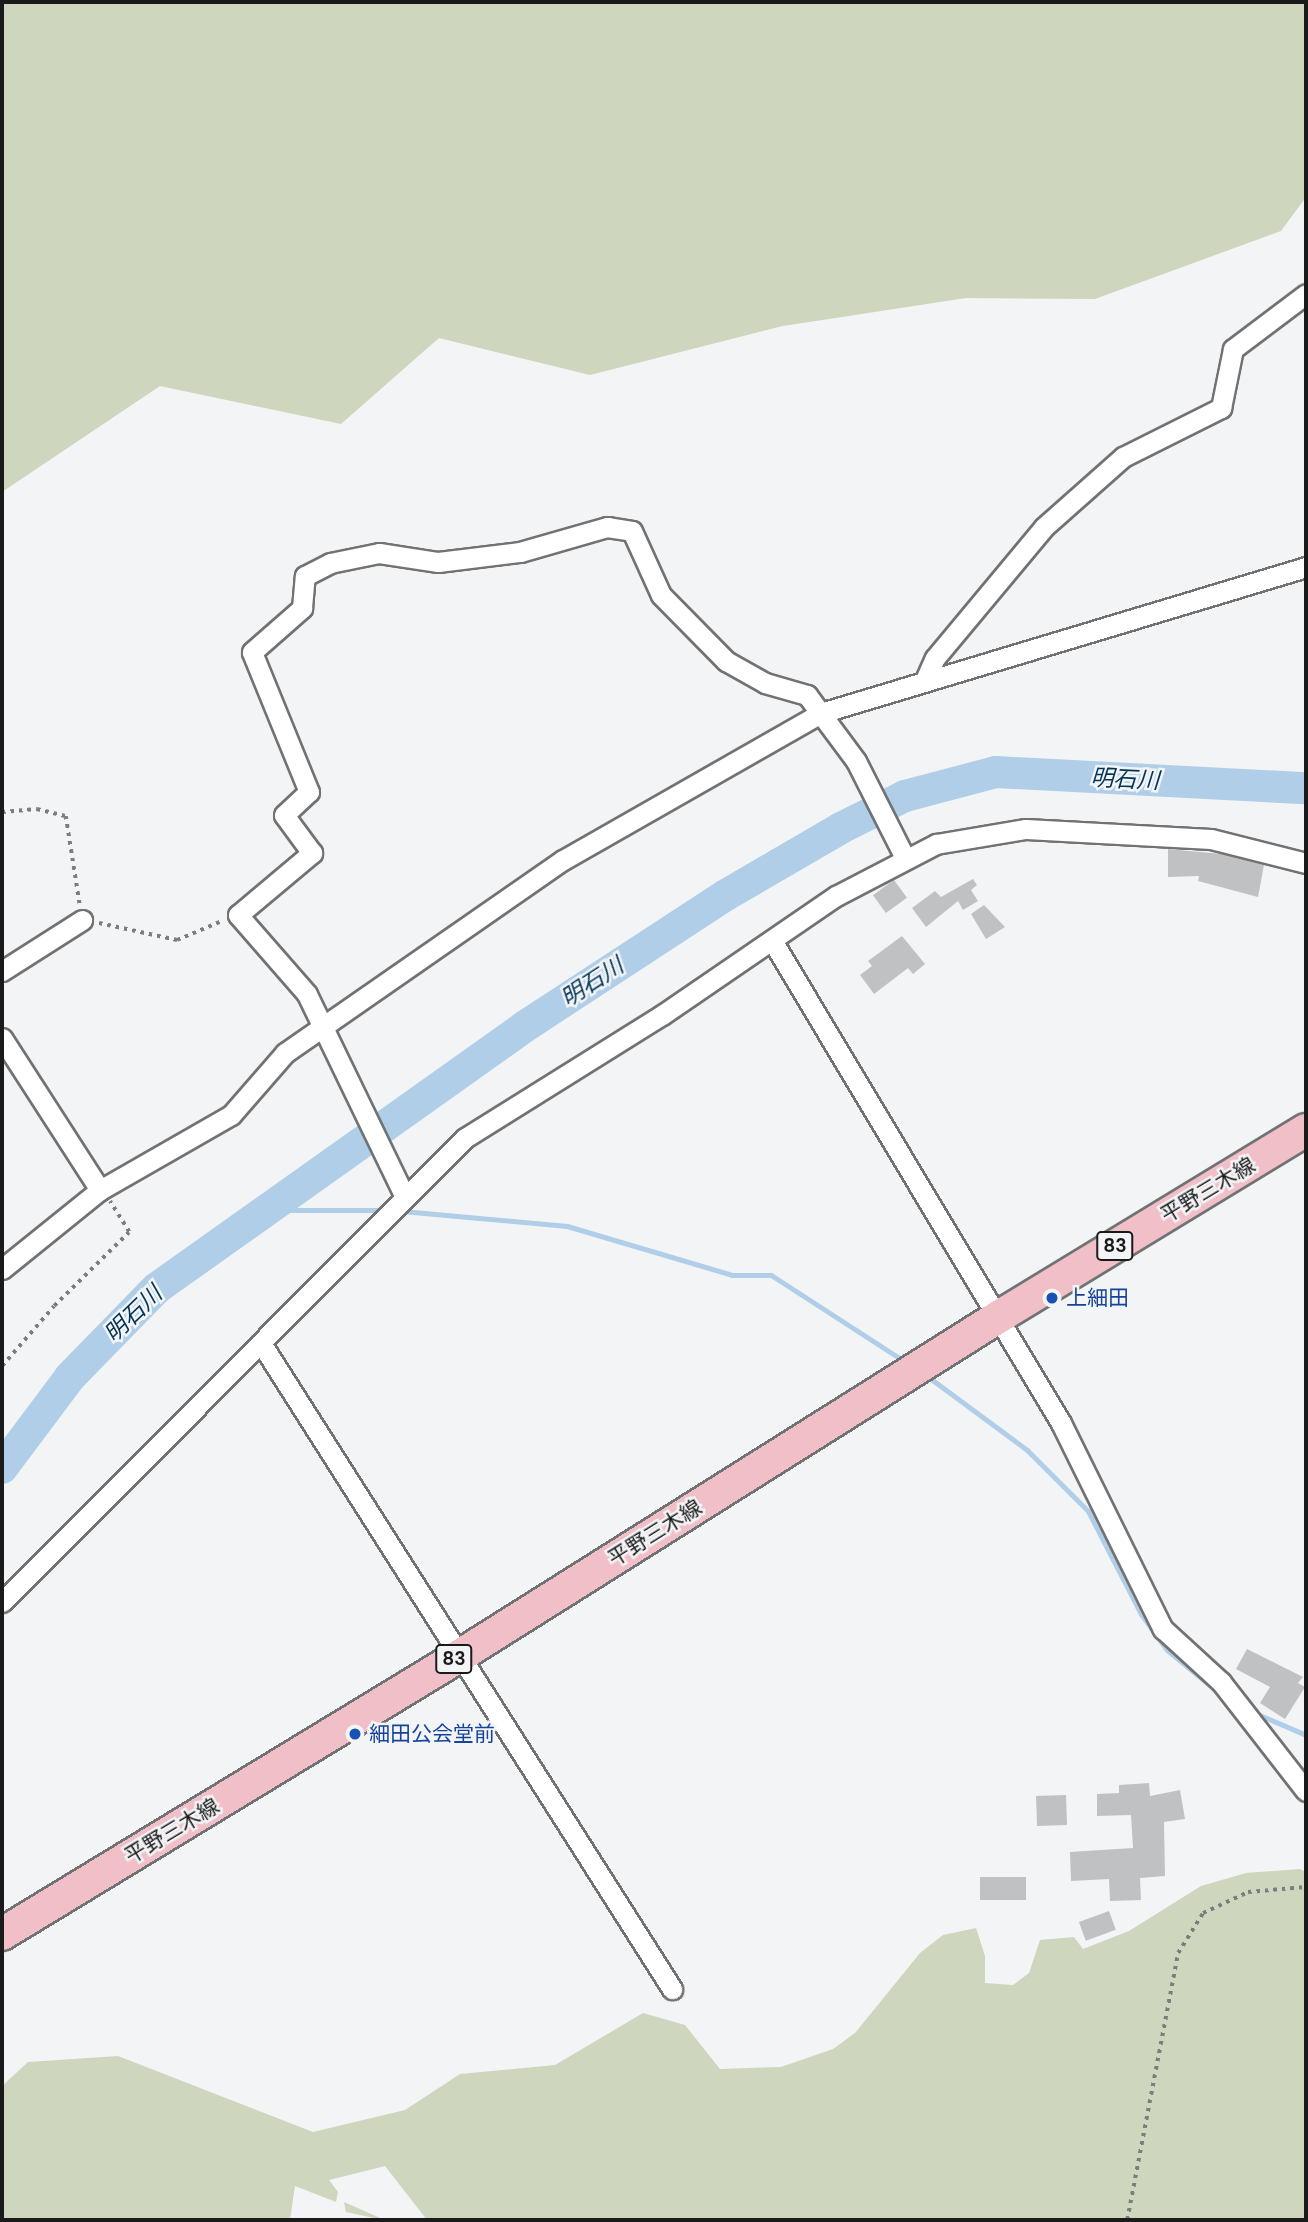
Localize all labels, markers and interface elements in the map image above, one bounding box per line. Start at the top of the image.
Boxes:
water label: 明石川 [1090,763,1160,795]
water label: 明石川 [556,952,628,1012]
street label: 平野三木線 [1157,1152,1259,1228]
road number: 83 [1096,1230,1134,1262]
water label: 明石川 [99,1280,167,1348]
place label: 上細田 [1066,1285,1129,1311]
marker: 上細田 [1044,1290,1060,1306]
street label: 平野三木線 [604,1494,706,1572]
road number: 83 [435,1644,473,1674]
place label: 細田公会堂前 [369,1721,495,1747]
marker: 細田公会堂前 [347,1726,363,1742]
street label: 平野三木線 [121,1793,223,1869]

